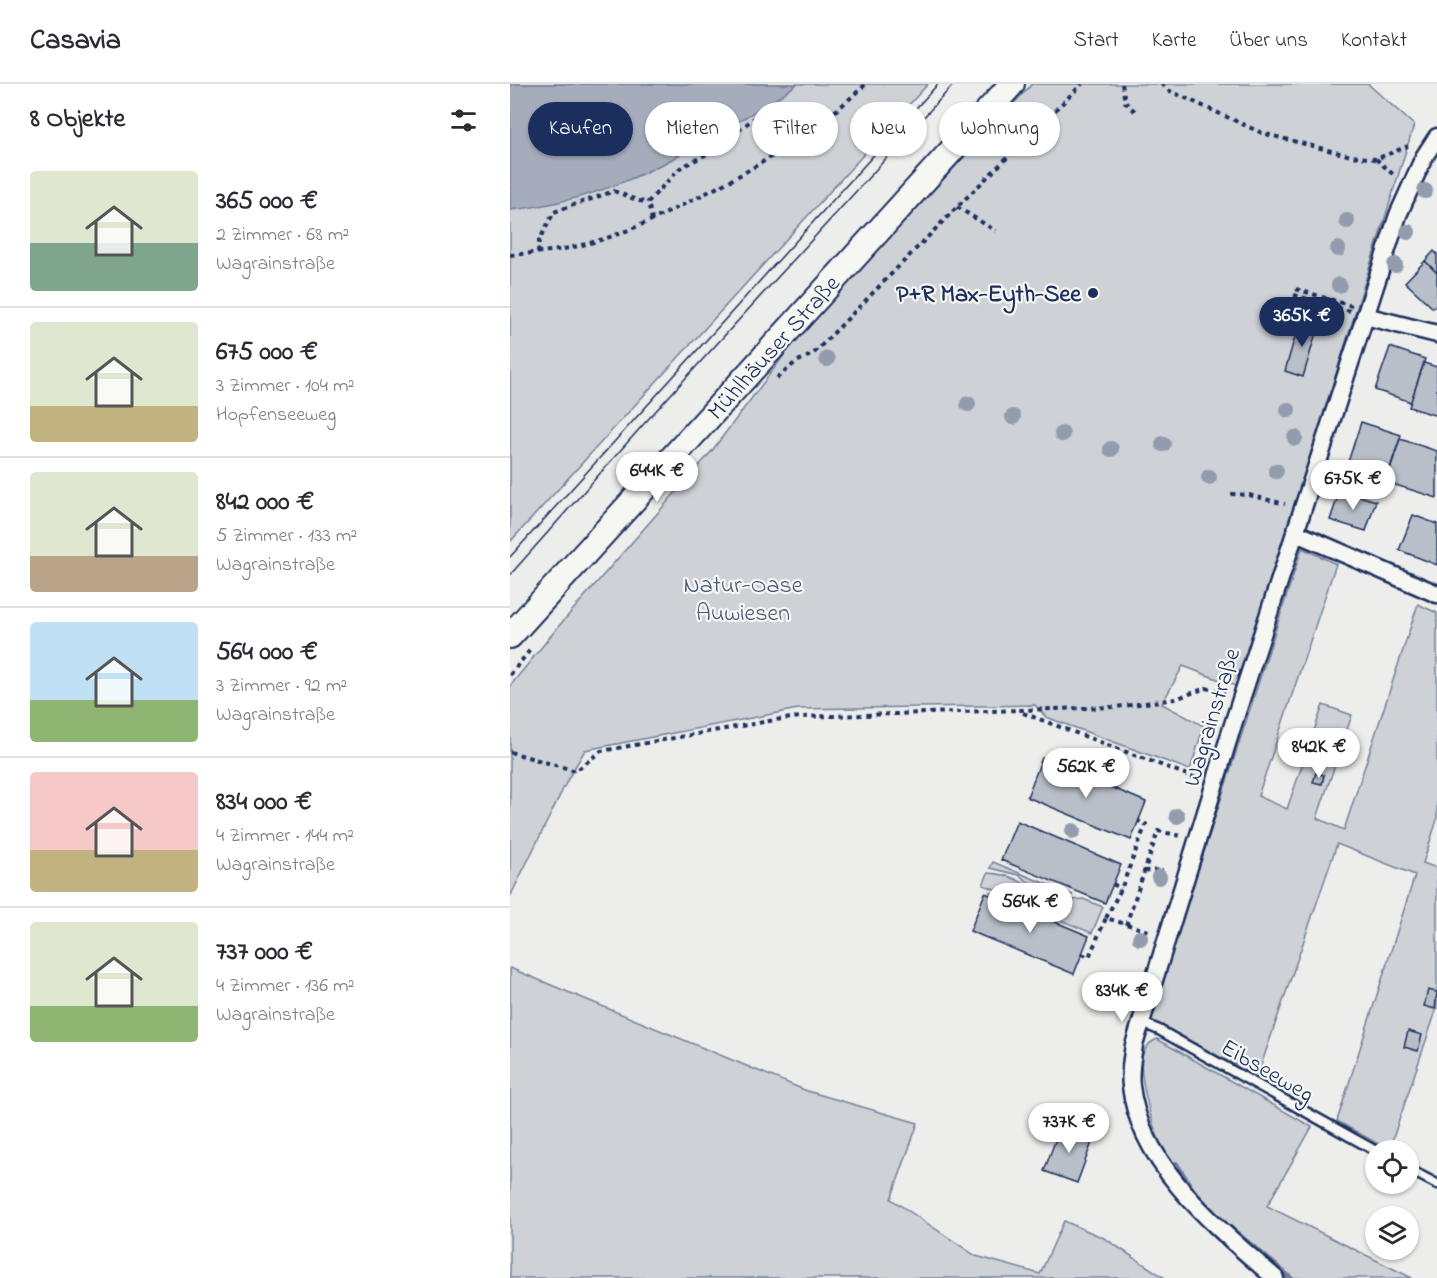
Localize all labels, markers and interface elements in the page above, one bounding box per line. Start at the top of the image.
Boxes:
text: Casavia [30,21,121,62]
text: Start [1073,26,1119,56]
text: Karte [1152,26,1196,56]
text: Über uns [1229,26,1308,56]
text: Kontakt [1341,26,1407,56]
text: 8 Objekte [30,101,125,139]
chip: Kaufen [528,102,633,156]
chip: Mieten [645,102,740,156]
chip: Filter [752,102,838,156]
chip: Neu [850,102,927,156]
chip: Wohnung [939,102,1060,156]
icon: filters [447,104,480,137]
text: 365 000 € [216,183,318,221]
icon: home [78,195,150,267]
text: 2 Zimmer · 68 m² [216,221,349,250]
text: Wagrainstraße [216,250,335,279]
street label: Mühlhäuser Straße [700,268,850,429]
place label: P+R Max-Eyth-See [896,278,1082,314]
marker: P+R Max-Eyth-See [1086,286,1100,300]
pin: 365K € [1253,297,1351,348]
text: 365K € [1273,302,1331,331]
text: 675 000 € [216,334,318,372]
icon: home [78,346,150,418]
text: 3 Zimmer · 104 m² [216,372,354,401]
text: Hopfenseeweg [216,401,336,430]
pin: 644K € [608,452,706,503]
text: 644K € [630,457,684,486]
pin: 675K € [1304,460,1402,511]
text: 675K € [1324,465,1382,494]
text: 842 000 € [216,484,314,522]
icon: home [78,496,150,568]
text: 5 Zimmer · 133 m² [216,522,357,551]
text: Wagrainstraße [216,551,335,580]
park label: Natur-Oase Auwiesen [683,569,803,632]
text: 564 000 € [216,634,318,672]
street label: Wagrainstraße [1176,644,1251,791]
icon: home [78,646,150,718]
text: 3 Zimmer · 92 m² [216,672,347,701]
text: Wagrainstraße [216,701,335,730]
pin: 842K € [1270,728,1368,779]
text: 842K € [1292,733,1346,762]
pin: 562K € [1037,748,1135,799]
text: 562K € [1057,753,1115,782]
text: 834 000 € [216,784,312,822]
icon: home [78,796,150,868]
text: 4 Zimmer · 144 m² [216,822,354,851]
text: Wagrainstraße [216,851,335,880]
pin: 564K € [981,883,1079,934]
text: 564K € [1001,888,1059,917]
text: 737 000 € [216,934,313,972]
icon: home [78,946,150,1018]
text: 4 Zimmer · 136 m² [216,972,355,1001]
pin: 834K € [1073,972,1171,1023]
text: 834K € [1096,977,1148,1006]
text: Wagrainstraße [216,1001,335,1030]
street label: Eibseeweg [1214,1031,1320,1113]
pin: 737K € [1020,1103,1118,1154]
text: 737K € [1042,1108,1096,1137]
map controls [1365,1140,1419,1260]
button: locate [1365,1140,1419,1194]
button: layers [1365,1206,1419,1260]

